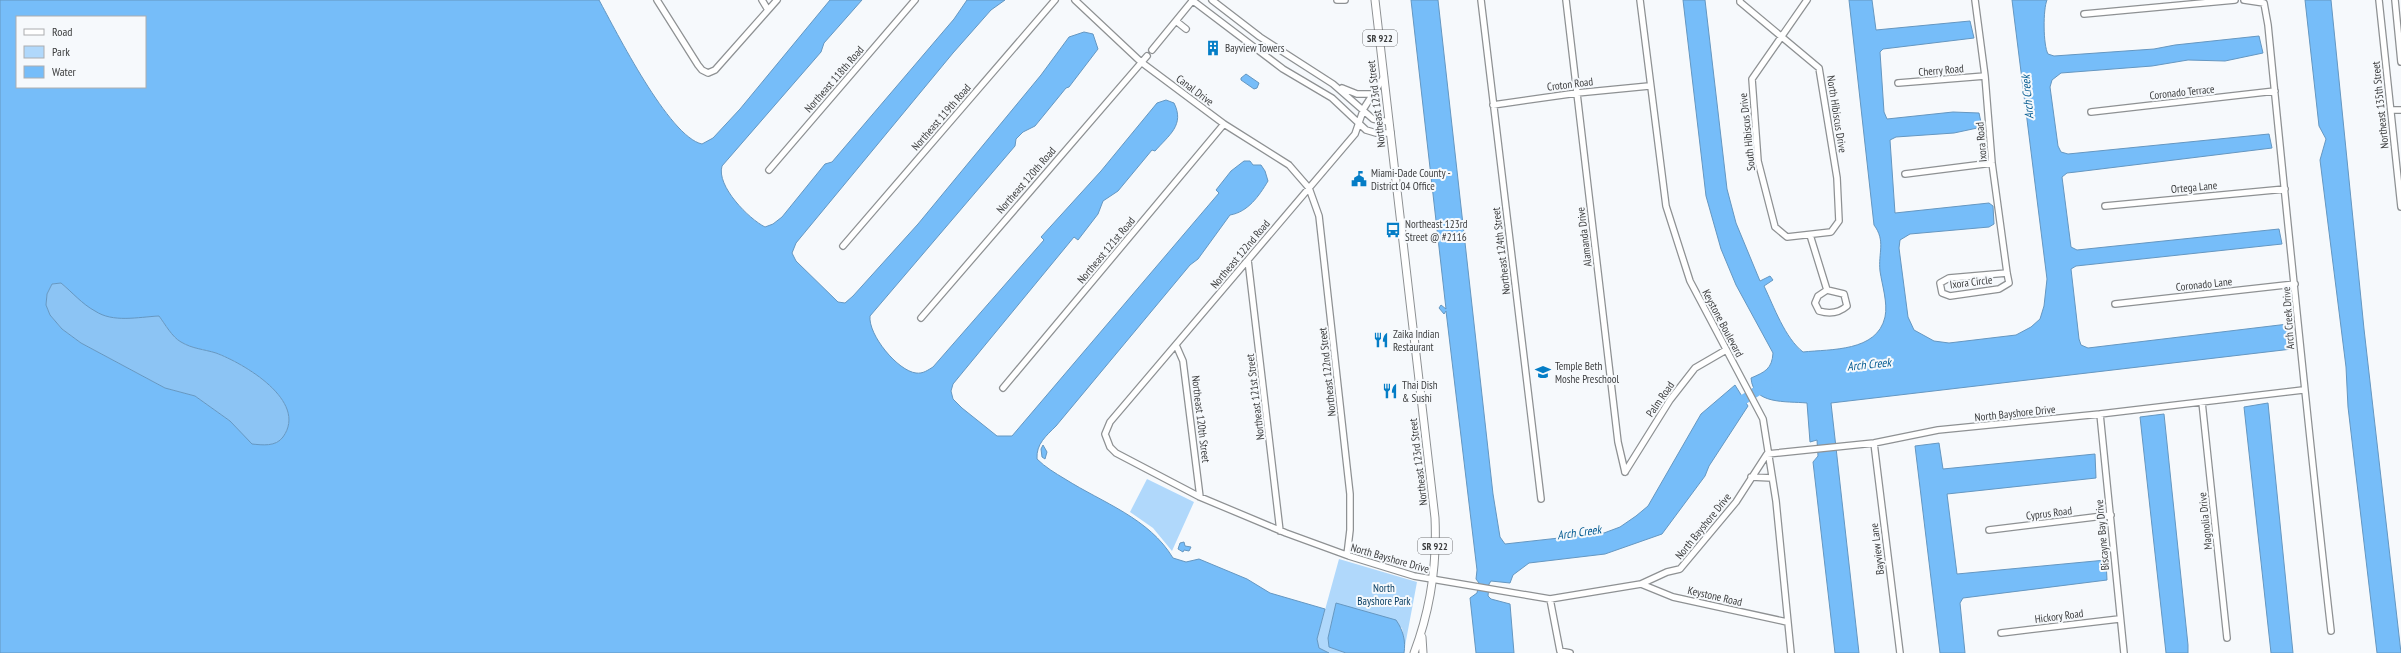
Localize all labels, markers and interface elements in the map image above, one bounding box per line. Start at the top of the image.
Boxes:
legend [16,16,146,88]
text: Road [52,24,72,39]
road number: SR 922 [1363,30,1397,46]
building icon: Bayview Towers [1204,39,1222,57]
place label: Bayview Towers [1225,41,1285,55]
street label: Northeast 118th Road [801,43,867,115]
text: Park [52,44,70,59]
street label: Northeast 123rd Street [1364,60,1388,148]
street label: Cherry Road [1918,61,1964,79]
street label: Northeast 135th Street [2368,61,2392,149]
text: Water [52,64,77,79]
street label: Canal Drive [1173,71,1217,109]
water label: Arch Creek [2017,73,2036,120]
street label: Croton Road [1546,74,1594,94]
street label: North Hibiscus Drive [1824,74,1850,154]
street label: Northeast 119th Road [908,81,974,153]
street label: Coronado Terrace [2149,82,2216,102]
street label: South Hibiscus Drive [1736,92,1758,172]
street label: Ixora Road [1972,121,1990,163]
street label: Northeast 120th Road [993,144,1059,216]
place label: Miami-Dade County - District 04 Office [1371,166,1451,193]
public building icon: Miami-Dade County - District 04 Office [1350,170,1368,188]
street label: Ortega Lane [2170,178,2218,196]
street label: Alamanda Drive [1573,206,1595,268]
street label: Northeast 124th Street [1489,207,1513,295]
street label: Northeast 121st Road [1074,214,1138,286]
street label: Northeast 122nd Road [1207,217,1273,291]
place label: Northeast 123rd Street @ #2116 [1405,217,1468,244]
bus stop icon: Northeast 123rd Street @ #2116 [1384,221,1402,239]
street label: Ixora Circle [1949,272,1994,292]
street label: Coronado Lane [2175,274,2233,294]
street label: Arch Creek Drive [2279,286,2297,350]
street label: Keystone Boulevard [1699,287,1747,359]
street label: Northeast 122nd Street [1315,327,1339,417]
place label: Zaika Indian Restaurant [1393,327,1439,354]
restaurant icon: Zaika Indian Restaurant [1372,331,1390,349]
street label: Northeast 121st Street [1243,353,1267,441]
water label: Arch Creek [1846,354,1893,374]
place label: Temple Beth Moshe Preschool [1555,359,1619,386]
school or university icon: Temple Beth Moshe Preschool [1534,363,1552,381]
street label: Northeast 120th Street [1189,375,1213,463]
place label: Thai Dish & Sushi [1402,378,1438,405]
street label: Palm Road [1643,378,1677,419]
restaurant icon: Thai Dish & Sushi [1381,382,1399,400]
street label: North Bayshore Drive [1974,402,2056,424]
street label: Northeast 123rd Street [1406,418,1430,506]
street label: North Bayshore Drive [1672,490,1734,562]
street label: Magnolia Drive [2195,491,2215,550]
street label: Biscayne Bay Drive [2092,498,2112,571]
street label: Cyprus Road [2025,503,2073,523]
water label: Arch Creek [1556,521,1603,543]
street label: Bayview Lane [1867,522,1887,576]
road number: SR 922 [1418,538,1452,554]
street label: North Bayshore Drive [1349,540,1431,576]
park label: North Bayshore Park [1357,581,1411,608]
street label: Keystone Road [1686,583,1744,609]
street label: Hickory Road [2034,606,2084,626]

